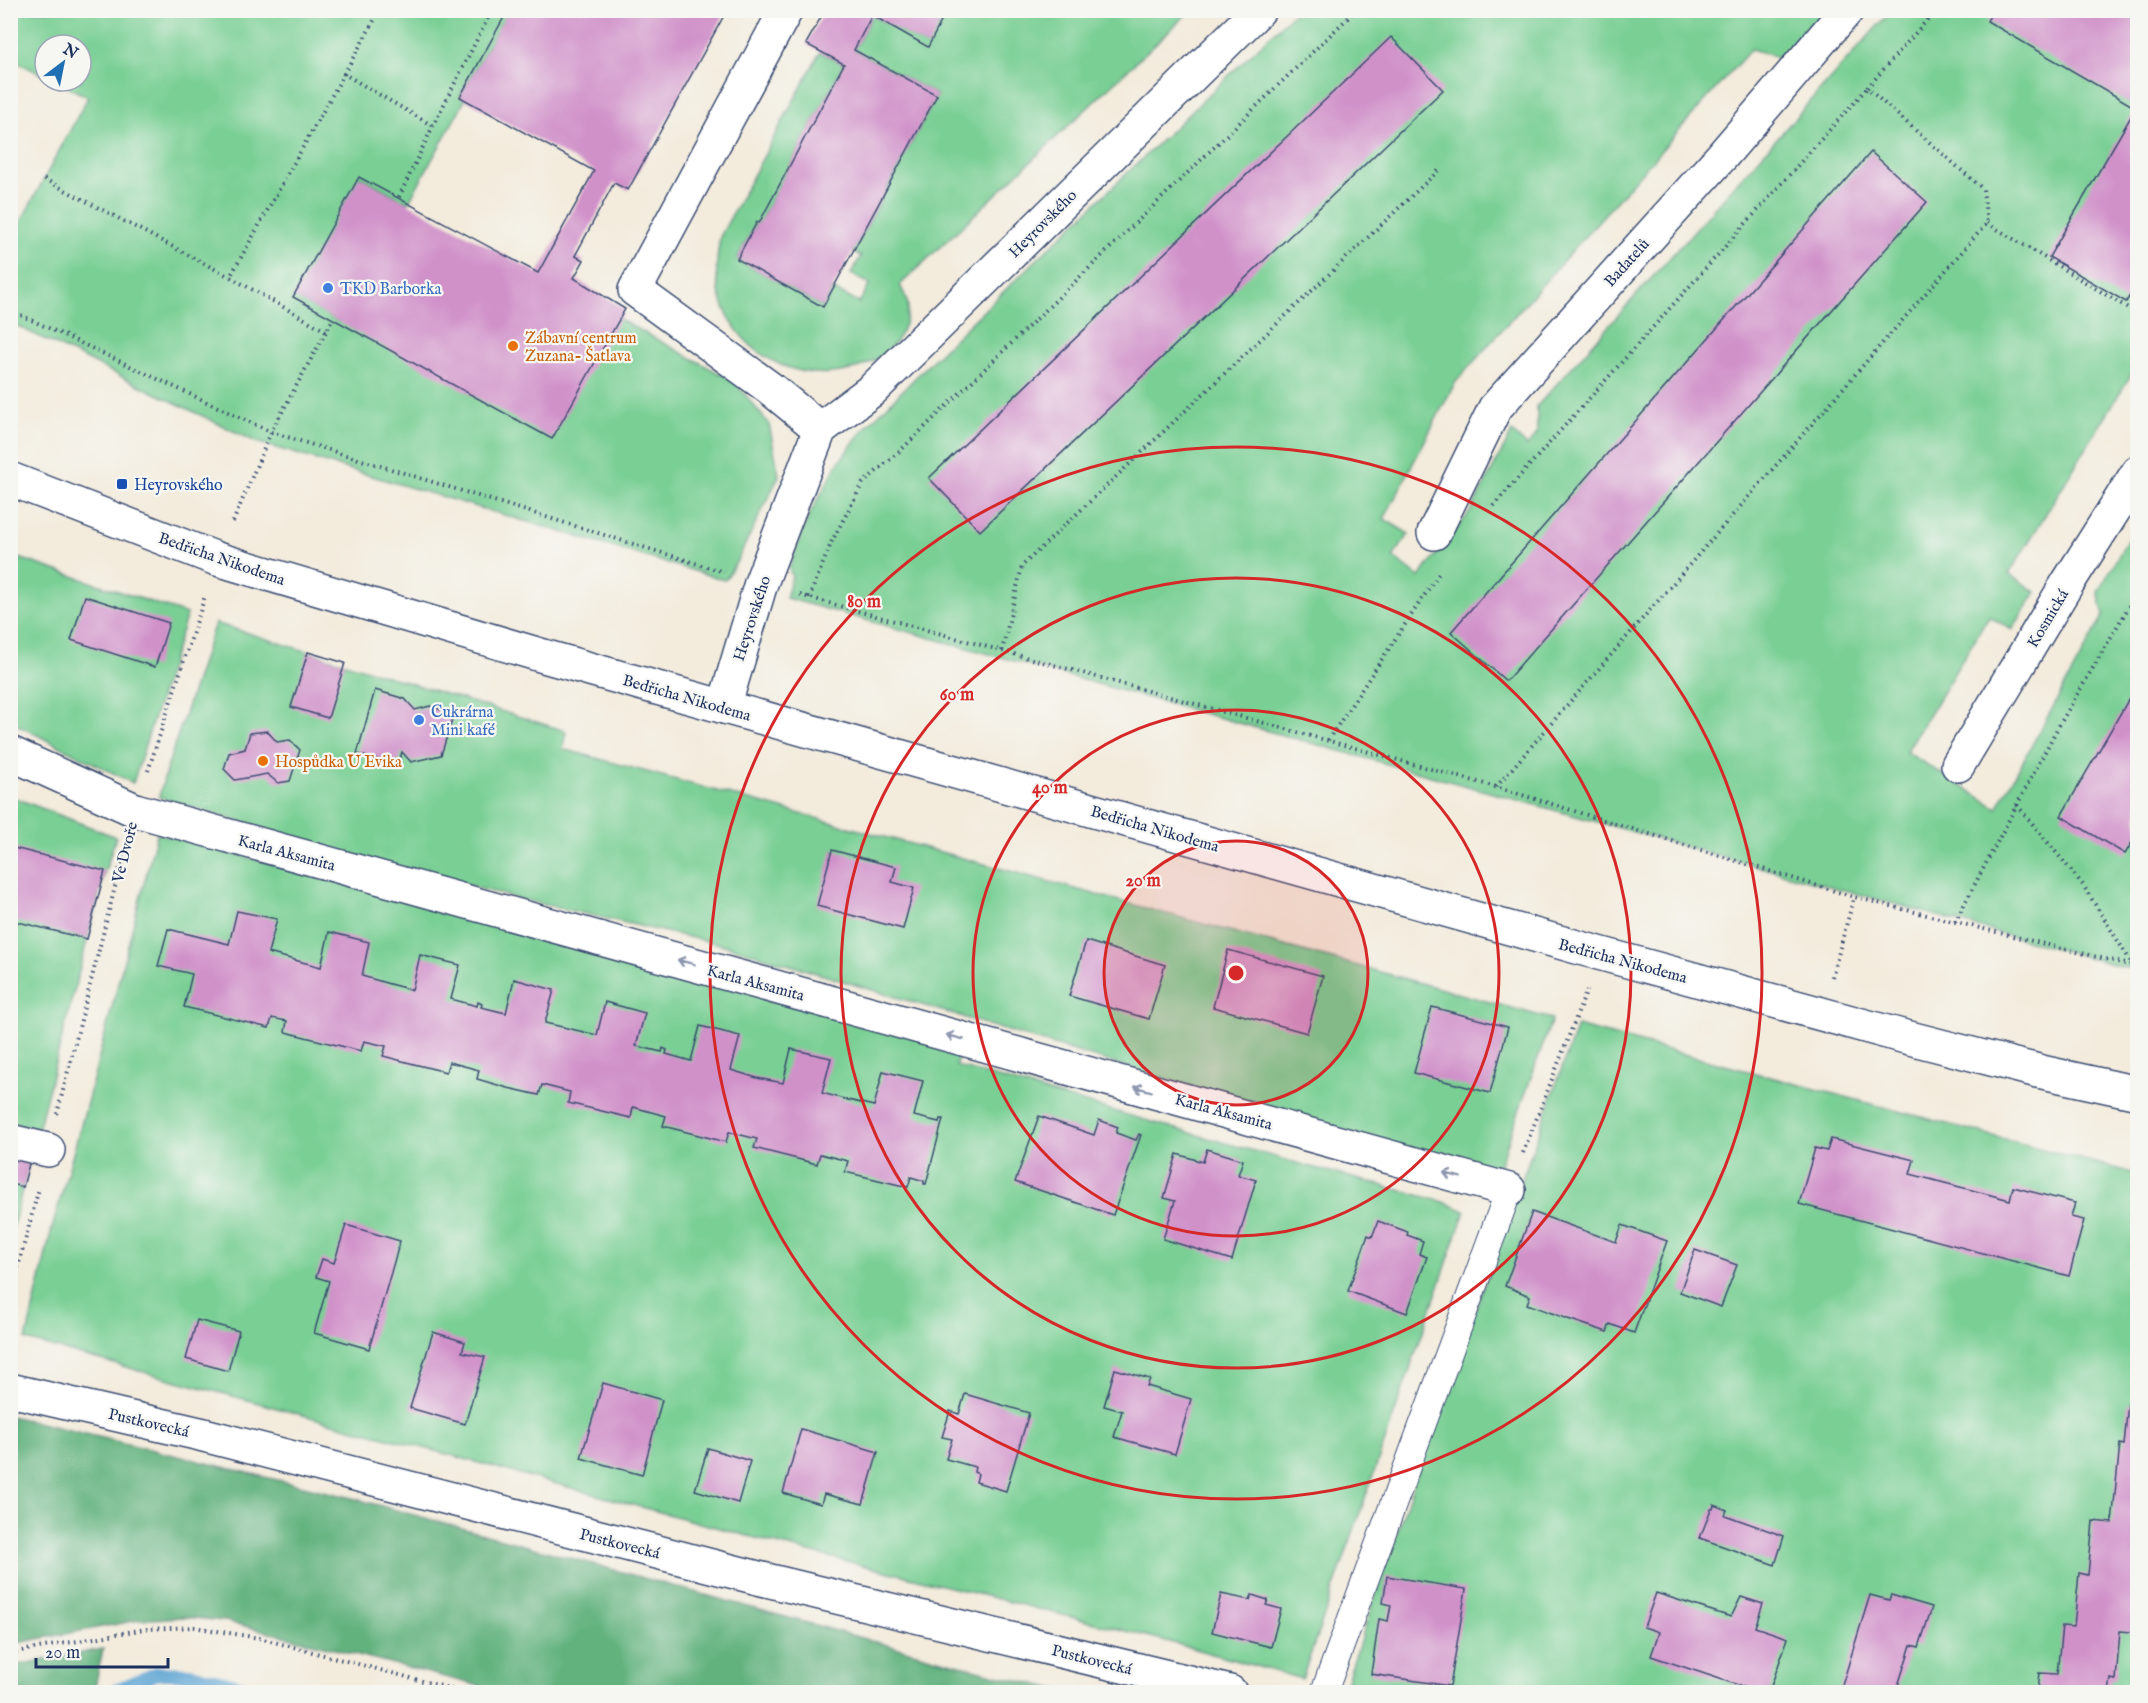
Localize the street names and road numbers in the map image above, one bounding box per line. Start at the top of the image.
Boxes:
street label: Heyrovského [1005,186,1082,263]
street label: Badatelů [1601,235,1654,292]
street label: Bedřicha Nikodema [155,529,287,591]
street label: Heyrovského [730,573,776,664]
street label: Kosmická [2023,586,2074,652]
street label: Bedřicha Nikodema [620,671,753,727]
street label: Bedřicha Nikodema [1088,802,1221,858]
street label: Ve Dvoře [108,820,143,886]
street label: Karla Aksamita [236,831,337,877]
street label: Bedřicha Nikodema [1556,935,1689,989]
street label: Karla Aksamita [705,961,806,1007]
street label: Karla Aksamita [1173,1090,1274,1136]
street label: Pustkovecká [106,1405,191,1443]
street label: Pustkovecká [577,1525,662,1565]
street label: Pustkovecká [1049,1641,1134,1681]

